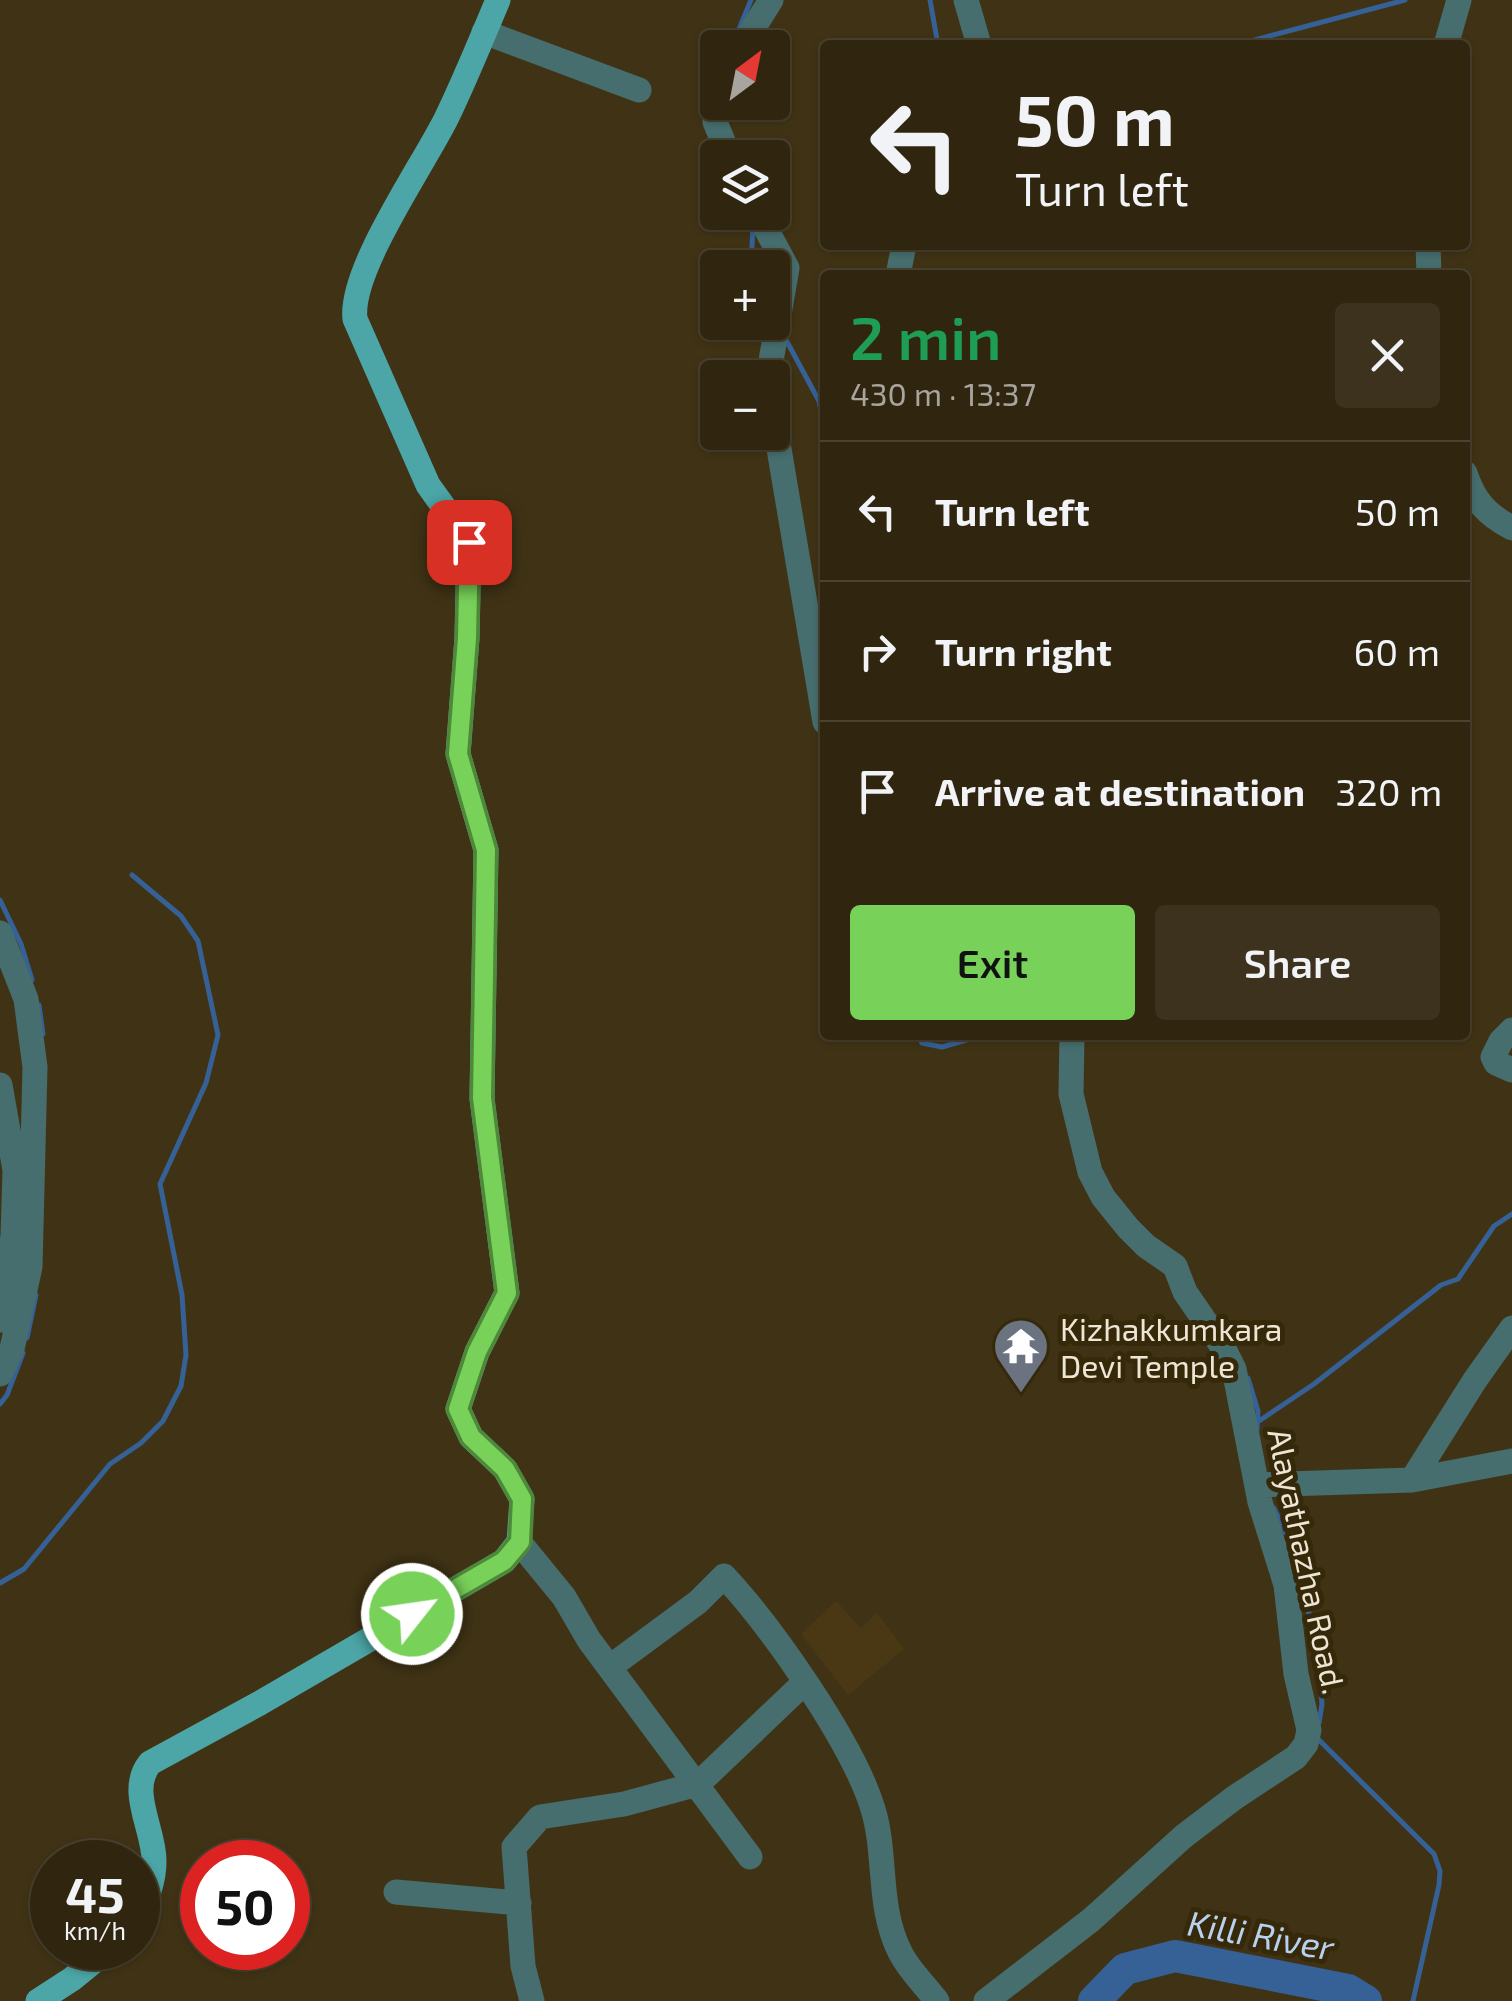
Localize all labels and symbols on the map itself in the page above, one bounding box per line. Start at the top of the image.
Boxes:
north arrow [700,30,790,120]
pin [427,500,512,585]
place label: Kizhakkumkara Devi Temple [1060,1309,1282,1384]
temple icon: Kizhakkumkara Devi Temple [991,1316,1051,1395]
street label: Alayathazha Road. [1261,1425,1355,1697]
position arrow [360,1562,464,1666]
speed limit sign: 50 [180,1840,310,1970]
water label: Killi River [1185,1900,1338,1968]

